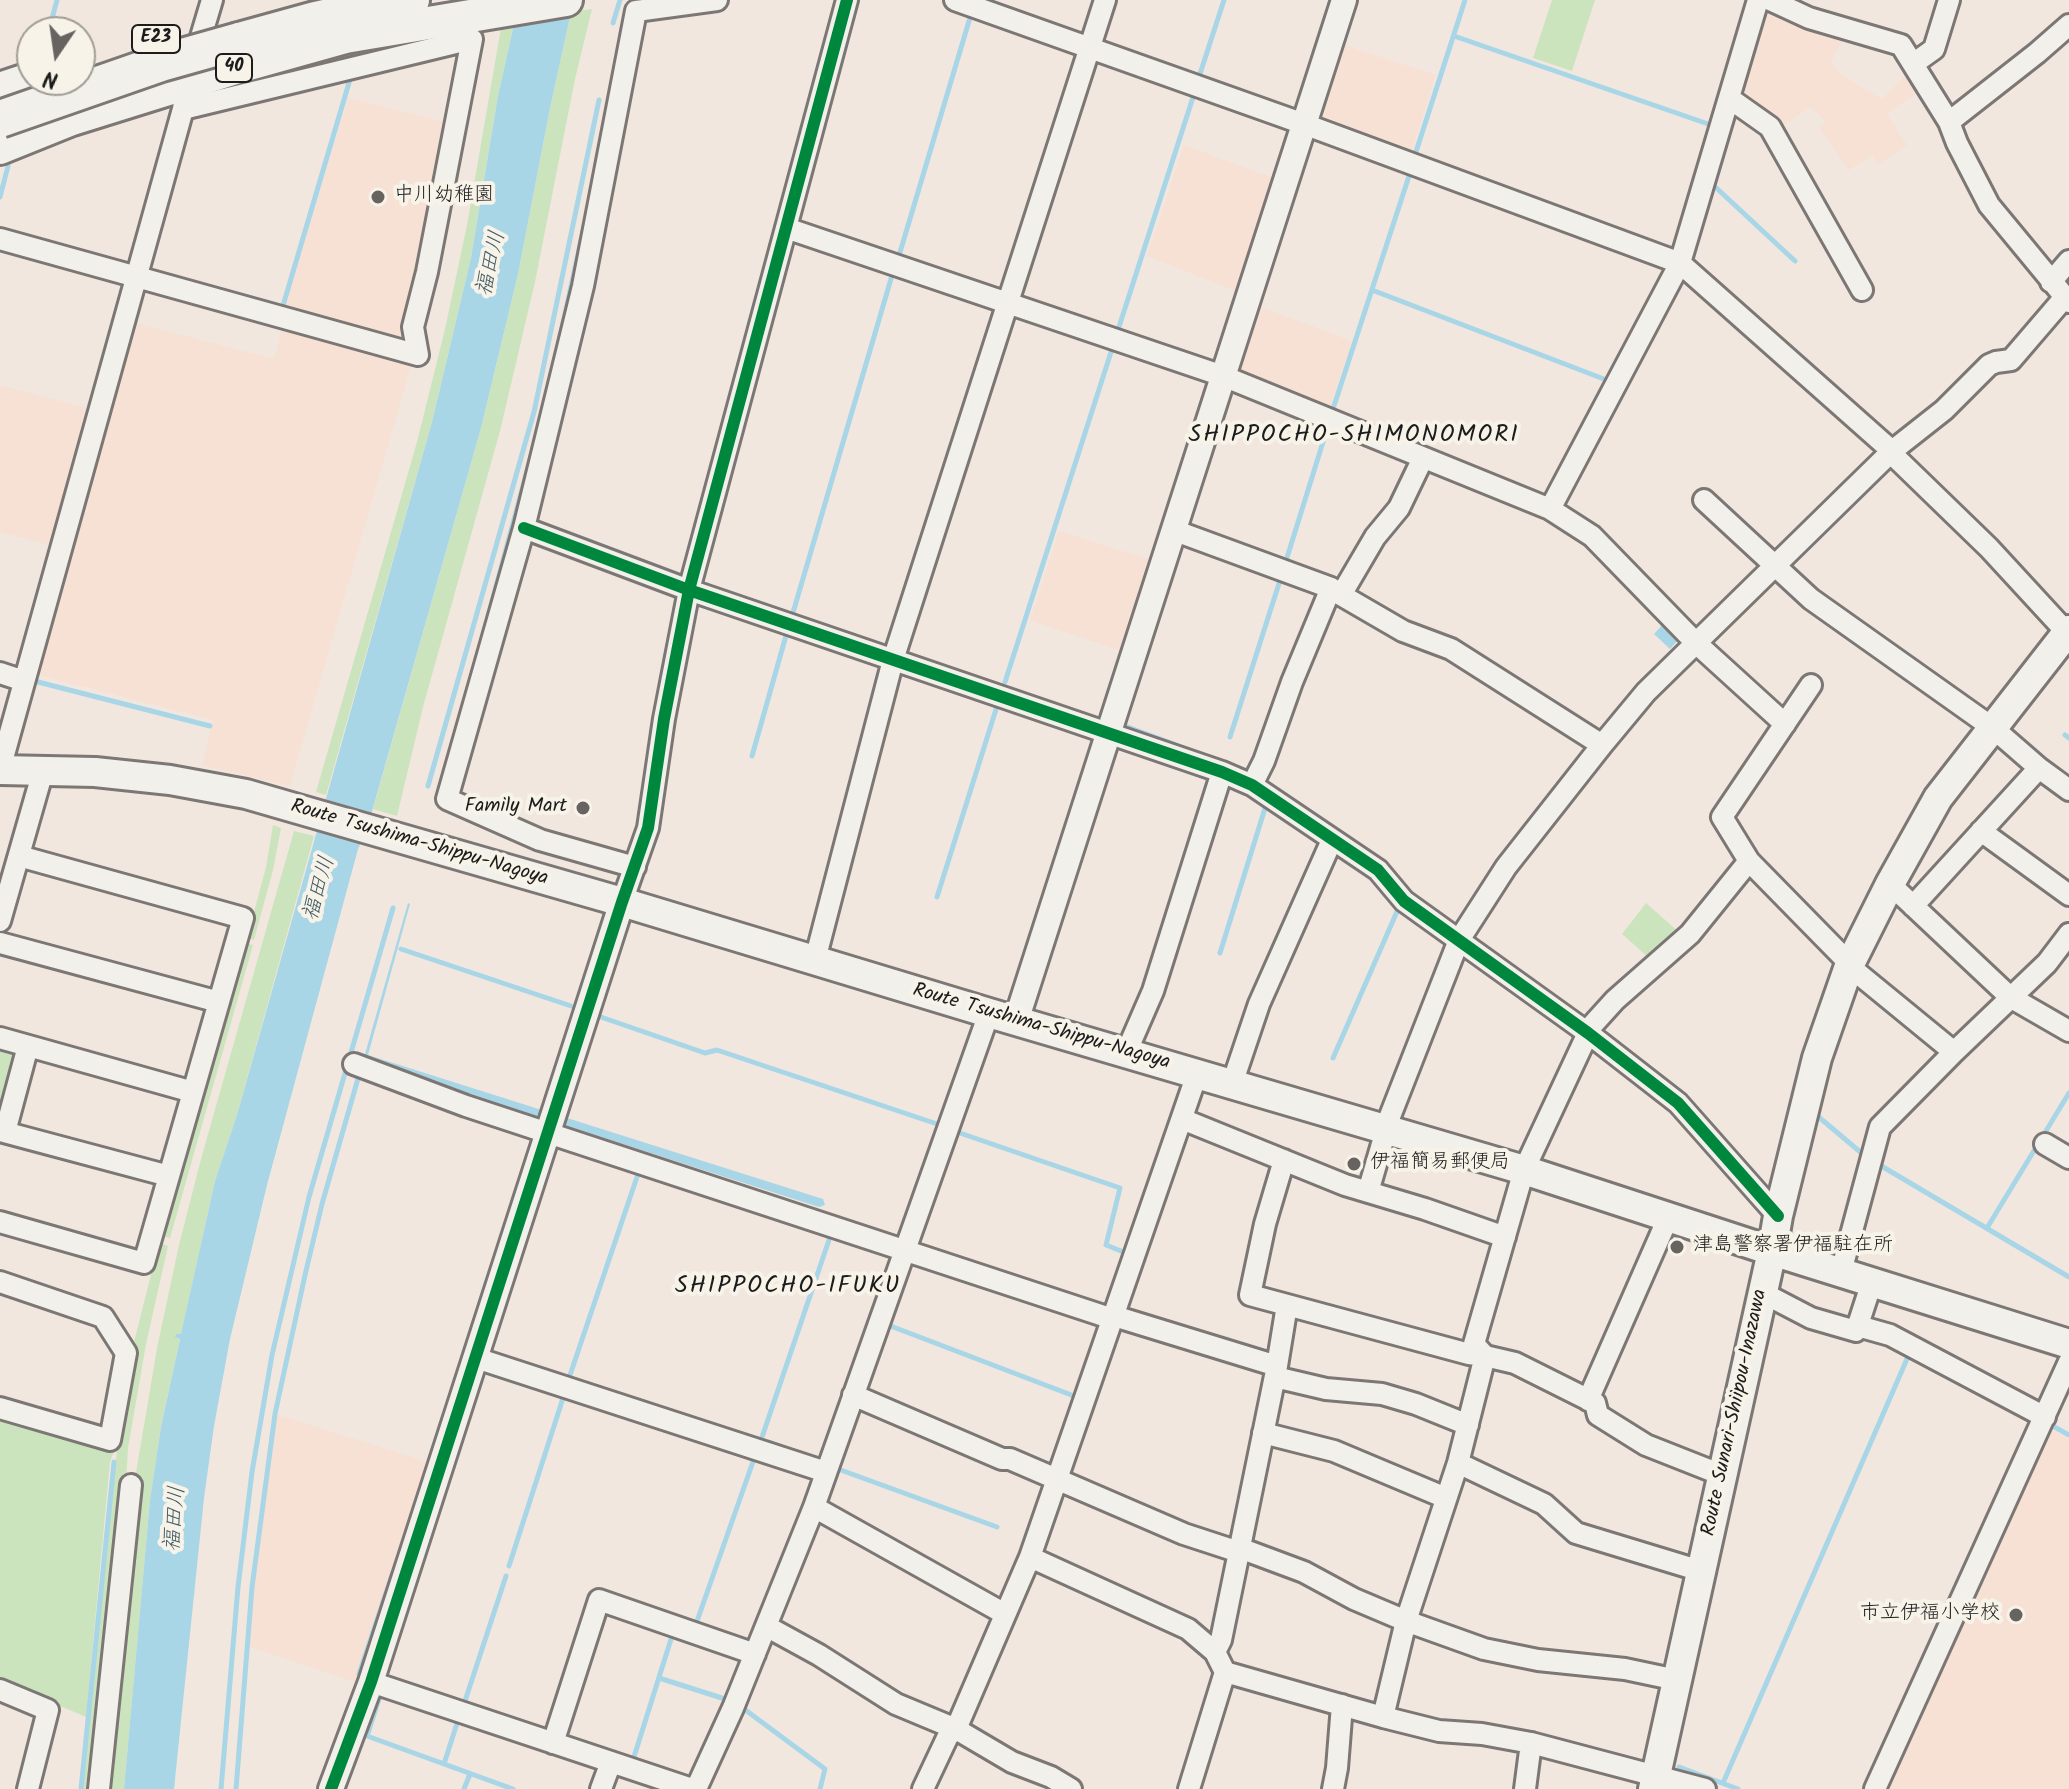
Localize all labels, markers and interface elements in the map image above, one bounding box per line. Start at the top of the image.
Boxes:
north arrow [16,16,96,96]
road number: E23 [132,25,180,53]
road number: 40 [216,54,252,82]
text: N [40,59,62,97]
place label: 中川幼稚園 [394,185,494,209]
marker: 中川幼稚園 [369,188,387,206]
water label: 福田川 [473,229,513,299]
district label: SHIPPOCHO-SHIMONOMORI [1188,423,1520,451]
street label: Route Tsushima-Shippu-Nagoya [288,796,550,892]
place label: Family Mart [465,796,567,820]
marker: Family Mart [574,799,592,817]
water label: 福田川 [299,854,343,924]
street label: Route Tsushima-Shippu-Nagoya [910,980,1172,1076]
place label: 伊福簡易郵便局 [1370,1152,1510,1176]
marker: 伊福簡易郵便局 [1345,1155,1363,1173]
place label: 津島警察署伊福駐在所 [1693,1235,1893,1259]
marker: 津島警察署伊福駐在所 [1668,1238,1686,1256]
district label: SHIPPOCHO-IFUKU [675,1274,901,1302]
street label: Route Sunari-Shiipou-Inazawa [1698,1288,1774,1538]
water label: 福田川 [161,1485,193,1553]
place label: 市立伊福小学校 [1860,1603,2000,1627]
marker: 市立伊福小学校 [2007,1606,2025,1624]

